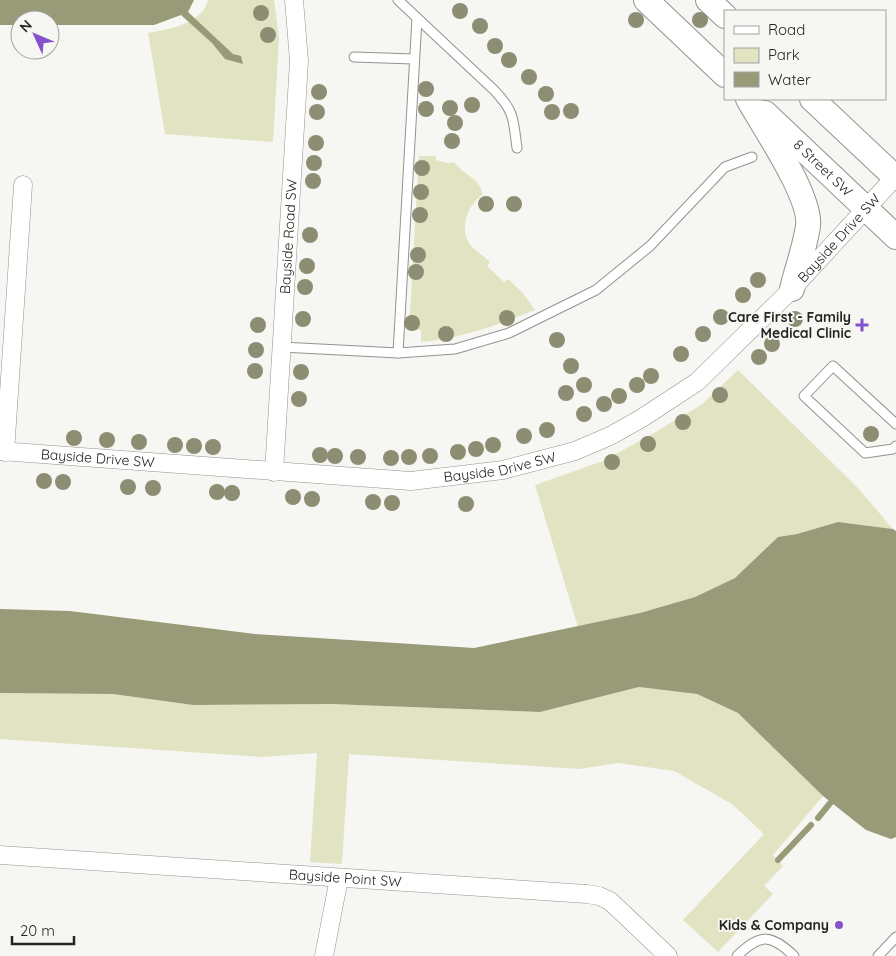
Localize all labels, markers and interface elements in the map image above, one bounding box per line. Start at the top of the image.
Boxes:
north arrow [10,10,60,60]
legend [724,10,886,100]
text: N [16,16,36,36]
text: Road [768,20,805,39]
text: Park [768,45,800,64]
text: Water [768,70,811,89]
street label: 8 Street SW [790,136,857,201]
street label: Bayside Road SW [276,178,301,294]
street label: Bayside Drive SW [794,190,885,286]
place label: Care First - Family Medical Clinic [728,308,851,342]
marker: Care First - Family Medical Clinic [855,318,869,332]
street label: Bayside Drive SW [40,445,156,471]
street label: Bayside Drive SW [443,447,558,486]
street label: Bayside Point SW [288,865,403,891]
scale bar [12,914,75,946]
place label: Kids & Company [719,916,829,934]
marker: Kids & Company [833,919,845,931]
text: 20 m [20,921,55,940]

